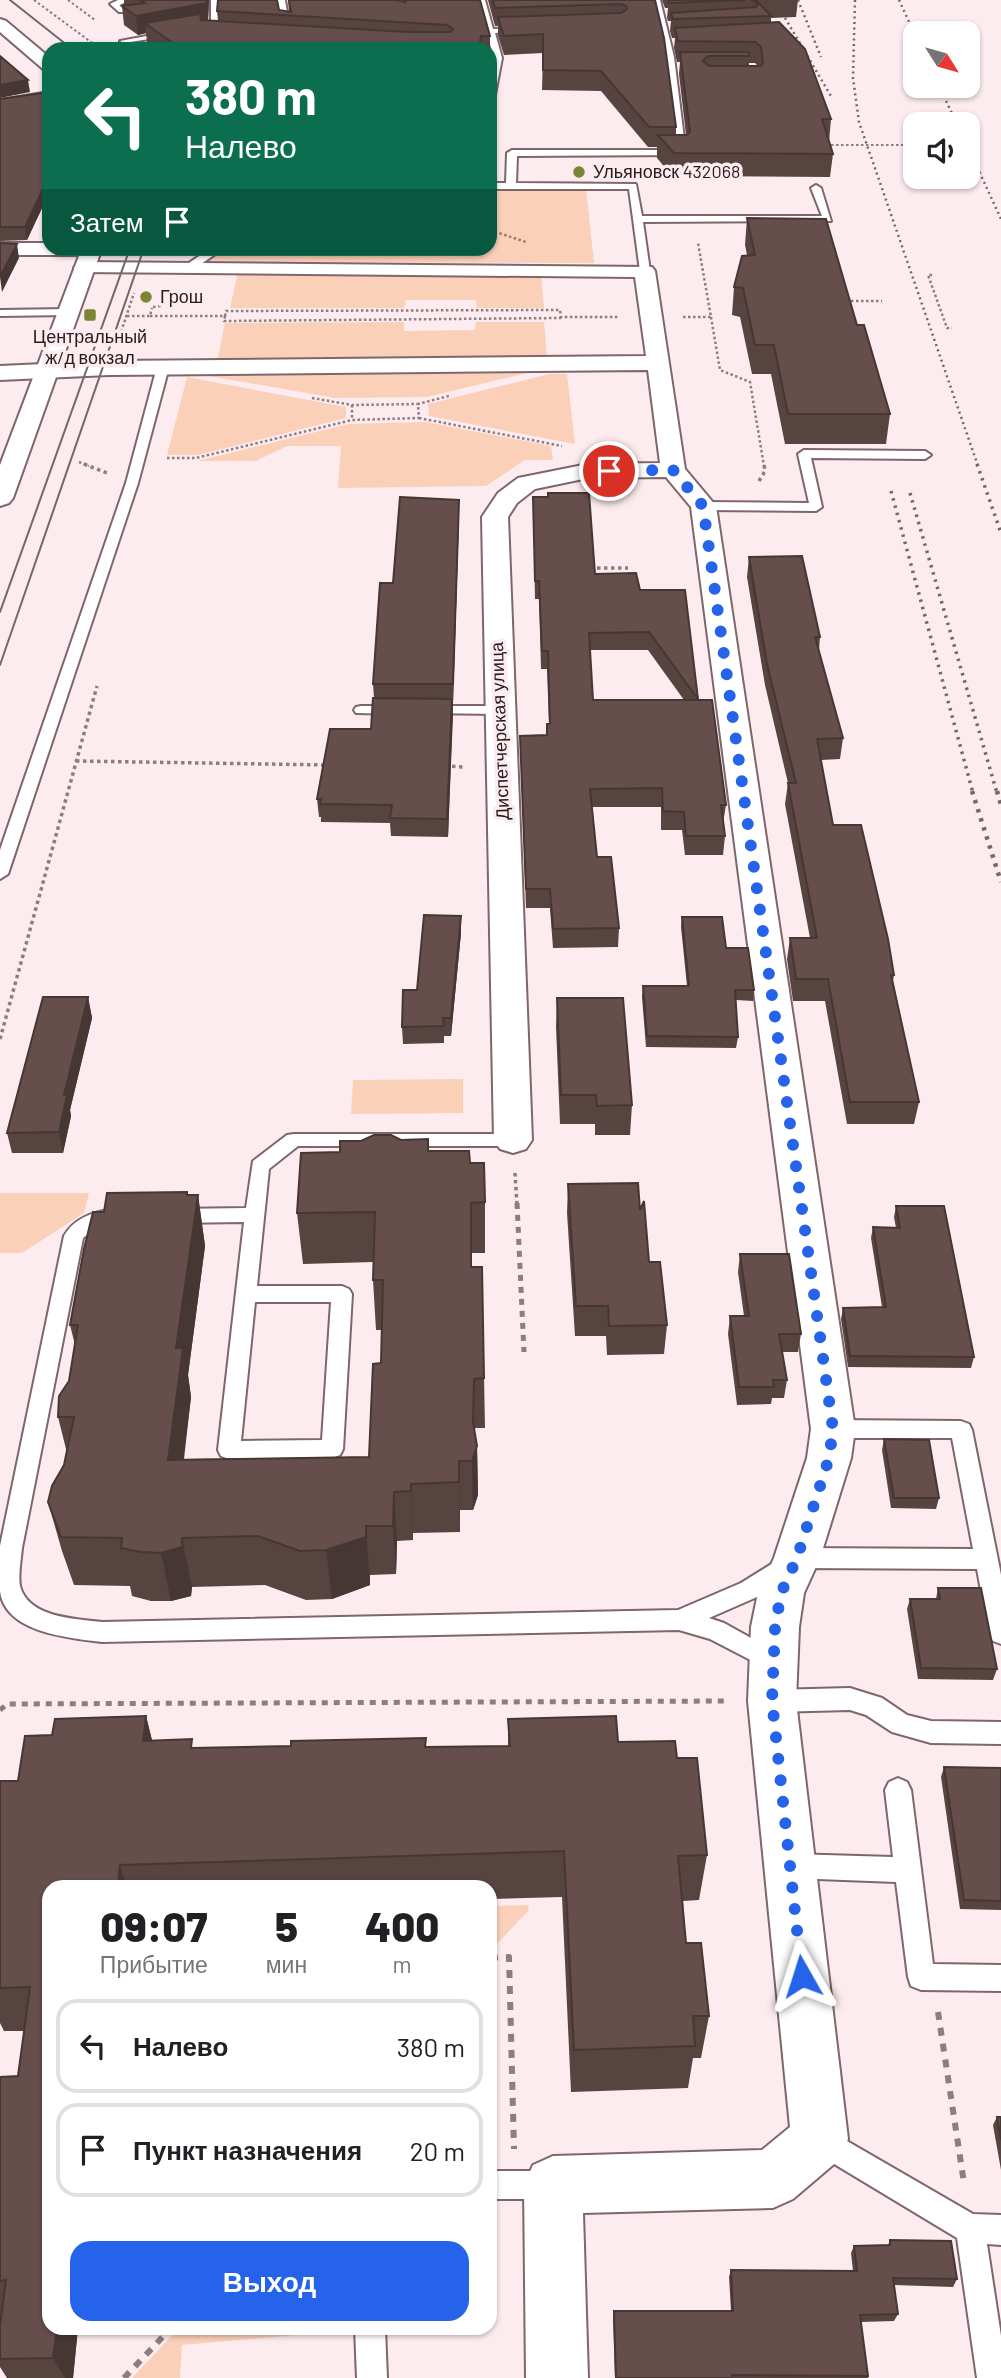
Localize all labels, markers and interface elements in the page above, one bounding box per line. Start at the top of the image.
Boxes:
north arrow [903,21,980,98]
map controls [903,21,980,189]
text: 380 m [185,66,317,125]
icon: left [70,70,161,161]
button: sound [903,112,980,189]
text: Налево [185,126,297,164]
place label: Ульяновск 432068 [593,160,740,182]
marker: Ульяновск 432068 [571,164,587,180]
icon: arrive [158,203,196,241]
text: Затем [70,206,144,237]
place label: Грош [160,285,203,307]
marker: Грош [138,289,154,305]
marker: Центральный ж/д вокзал [82,307,98,323]
place label: Центральный ж/д вокзал [33,325,147,368]
pin [579,441,639,501]
icon: arrive [590,452,628,490]
street label: Диспетчерская улица [485,641,513,820]
text: 09:07 [100,1900,207,1950]
text: 5 [275,1900,298,1950]
text: 400 [365,1900,439,1950]
position arrow [765,1939,839,2013]
text: Прибытие [100,1950,208,1978]
text: мин [266,1950,307,1978]
text: m [393,1950,412,1978]
icon: left [74,2027,112,2065]
text: Налево [133,2030,228,2061]
text: 380 m [397,2031,465,2062]
icon: arrive [74,2131,112,2169]
text: Пункт назначения [133,2134,362,2165]
text: 20 m [410,2135,465,2166]
button: Выход [70,2241,469,2321]

